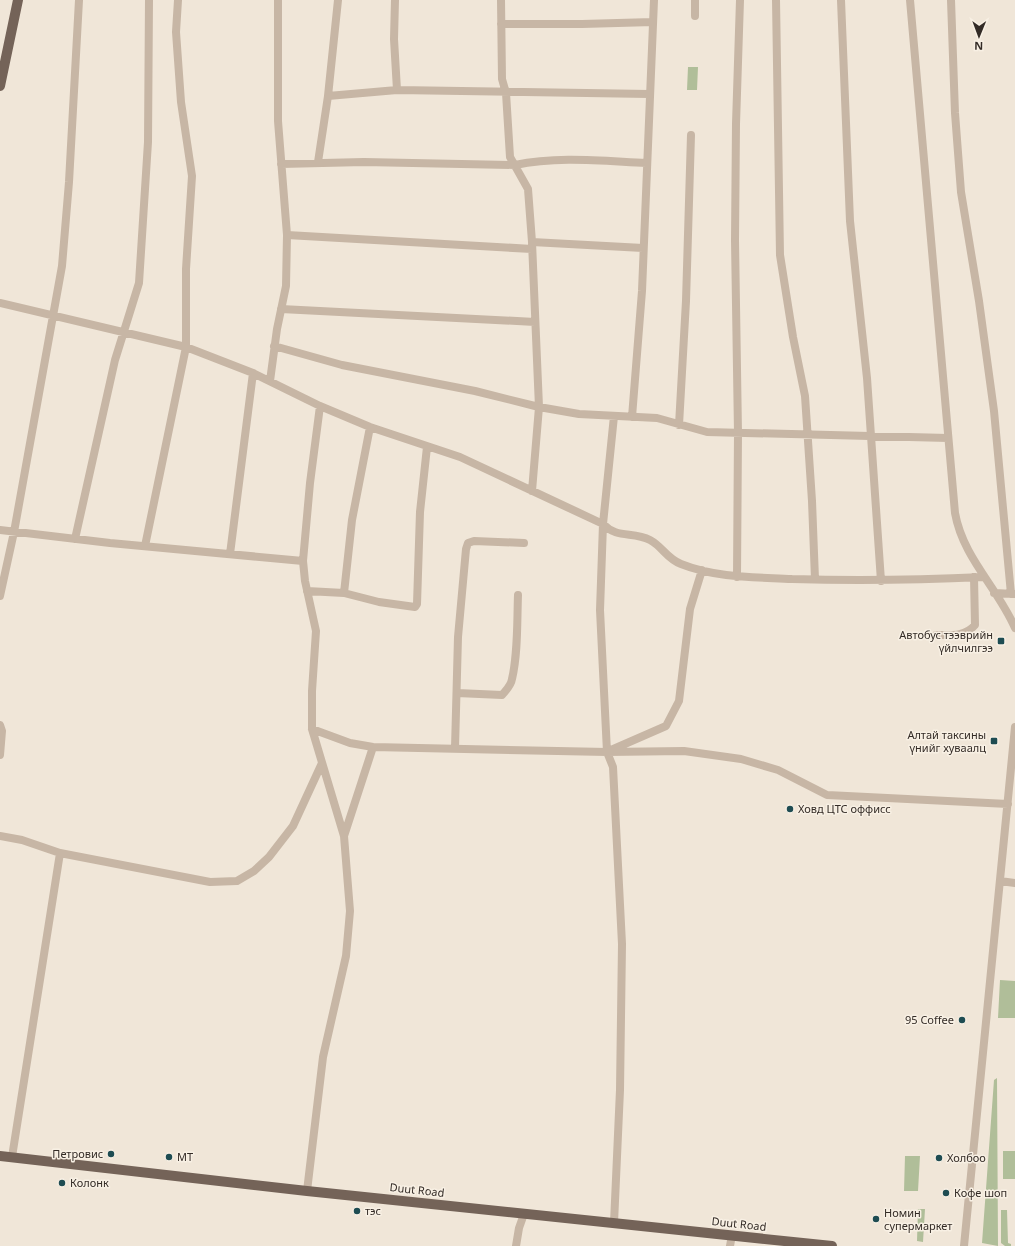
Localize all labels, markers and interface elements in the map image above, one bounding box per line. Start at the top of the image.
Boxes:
north arrow [959,16,999,56]
text: N [974,39,983,54]
place label: Автобус тээврийн үйлчилгээ [899,627,993,655]
marker: Автобус тээврийн үйлчилгээ [996,636,1006,646]
place label: Алтай таксины үнийг хуваалц [907,727,986,755]
marker: Алтай таксины үнийг хуваалц [989,736,999,746]
place label: Ховд ЦТС оффисс [798,801,891,816]
marker: Ховд ЦТС оффисс [785,804,795,814]
place label: 95 Coffee [905,1012,954,1027]
marker: 95 Coffee [957,1015,967,1025]
place label: Петровиc [52,1146,103,1161]
marker: Петровиc [106,1149,116,1159]
place label: MT [177,1149,193,1164]
place label: Холбоо [947,1150,986,1165]
marker: MT [164,1152,174,1162]
marker: Холбоо [934,1153,944,1163]
place label: Колонк [70,1175,109,1190]
marker: Колонк [57,1178,67,1188]
street label: Duut Road [389,1179,445,1200]
place label: Кофе шоп [954,1185,1007,1200]
marker: Кофе шоп [941,1188,951,1198]
place label: тэс [365,1203,381,1218]
place label: Номин супермаркет [884,1205,952,1233]
marker: тэс [352,1206,362,1216]
street label: Duut Road [711,1213,767,1234]
marker: Номин супермаркет [871,1214,881,1224]

